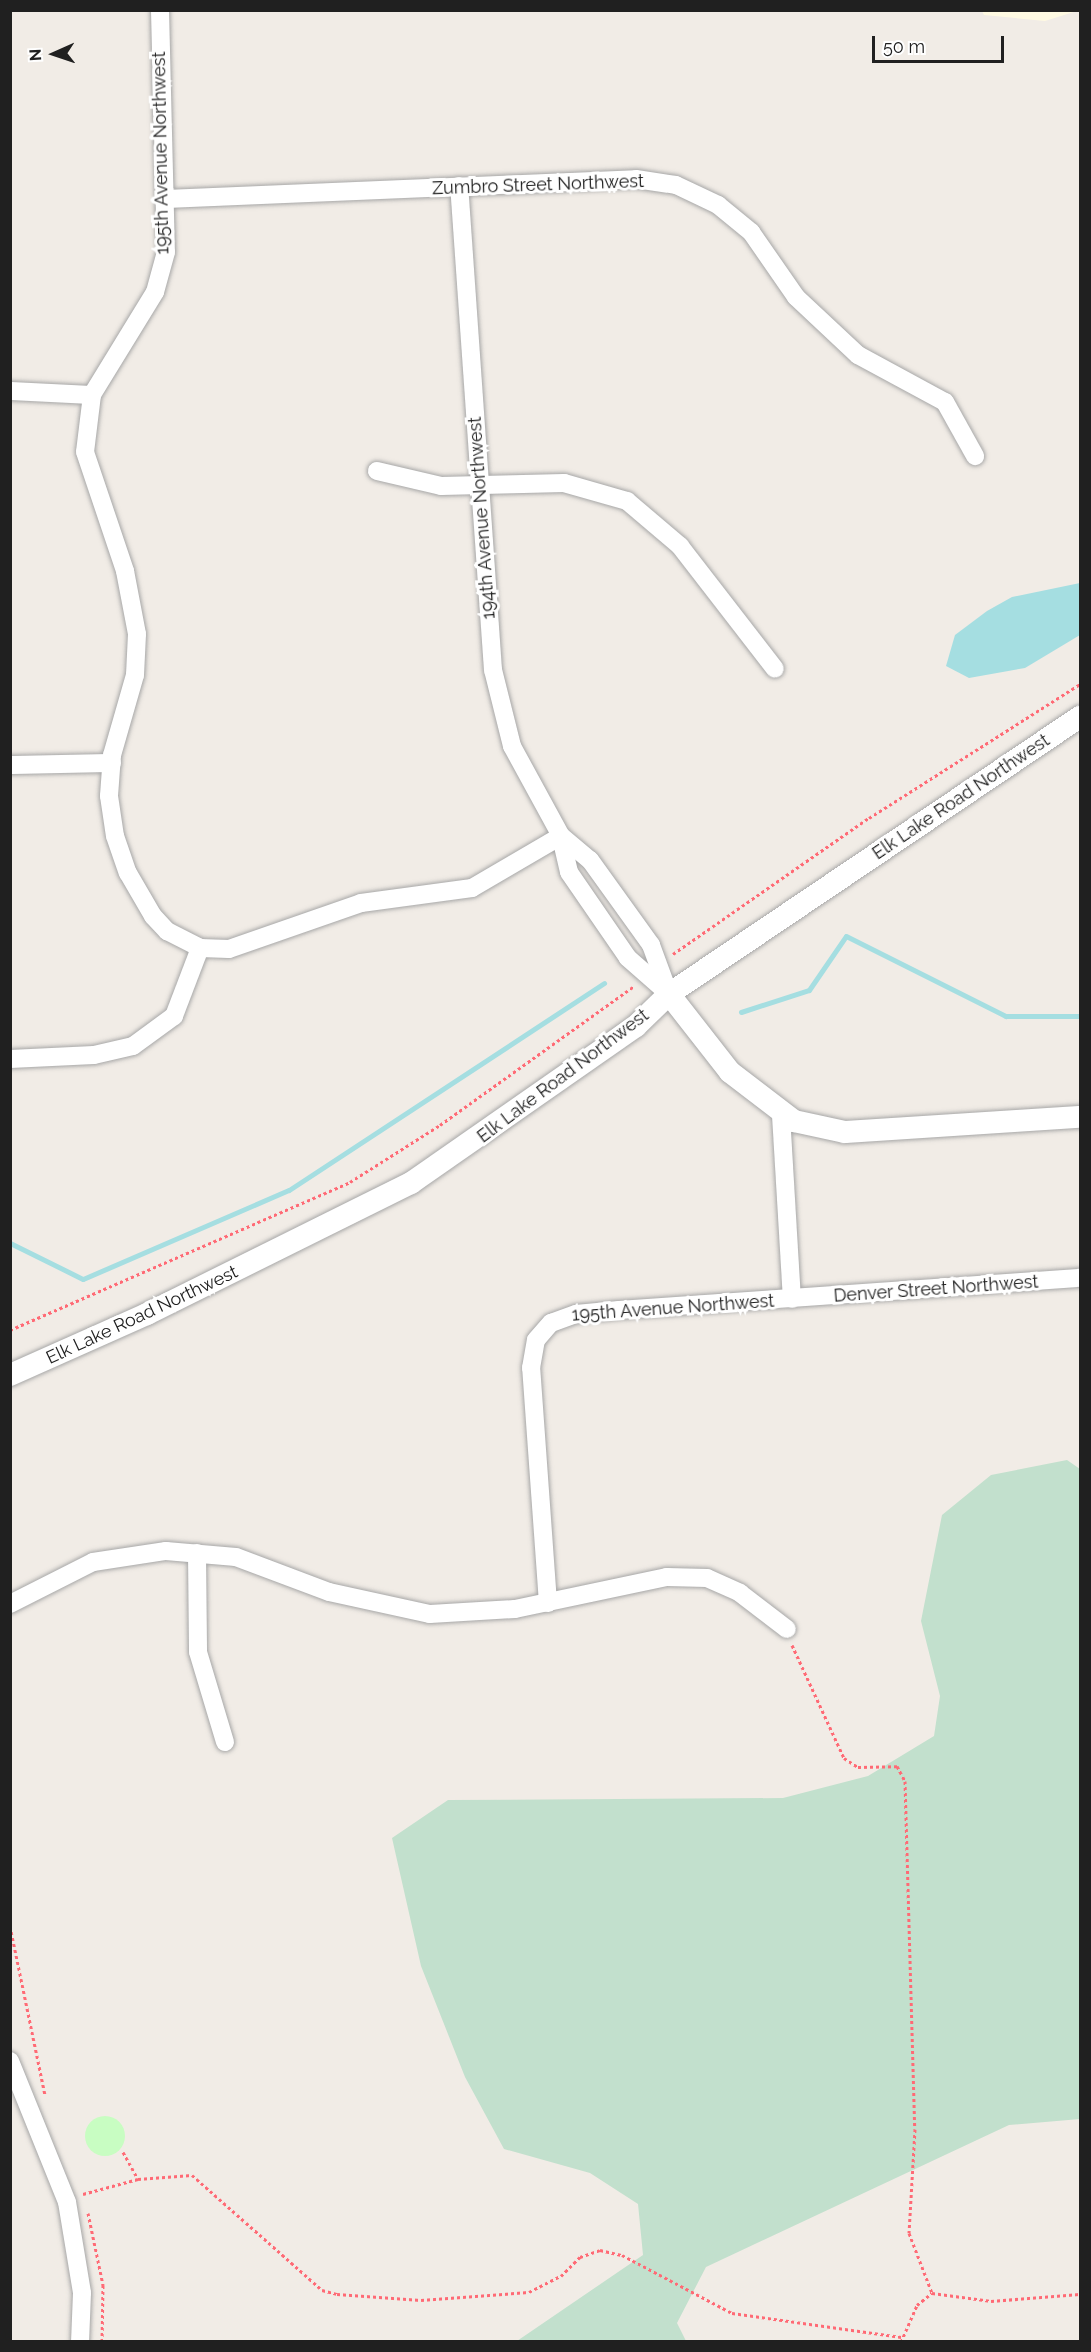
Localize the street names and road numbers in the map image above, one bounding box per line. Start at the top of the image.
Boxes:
street label: 195th Avenue Northwest [148,51,174,255]
street label: Zumbro Street Northwest [432,171,644,199]
street label: 194th Avenue Northwest [464,416,500,620]
street label: Elk Lake Road Northwest [868,730,1054,864]
street label: Elk Lake Road Northwest [473,1005,653,1147]
street label: Elk Lake Road Northwest [43,1261,241,1369]
street label: Denver Street Northwest [833,1271,1039,1307]
street label: 195th Avenue Northwest [571,1290,775,1326]

